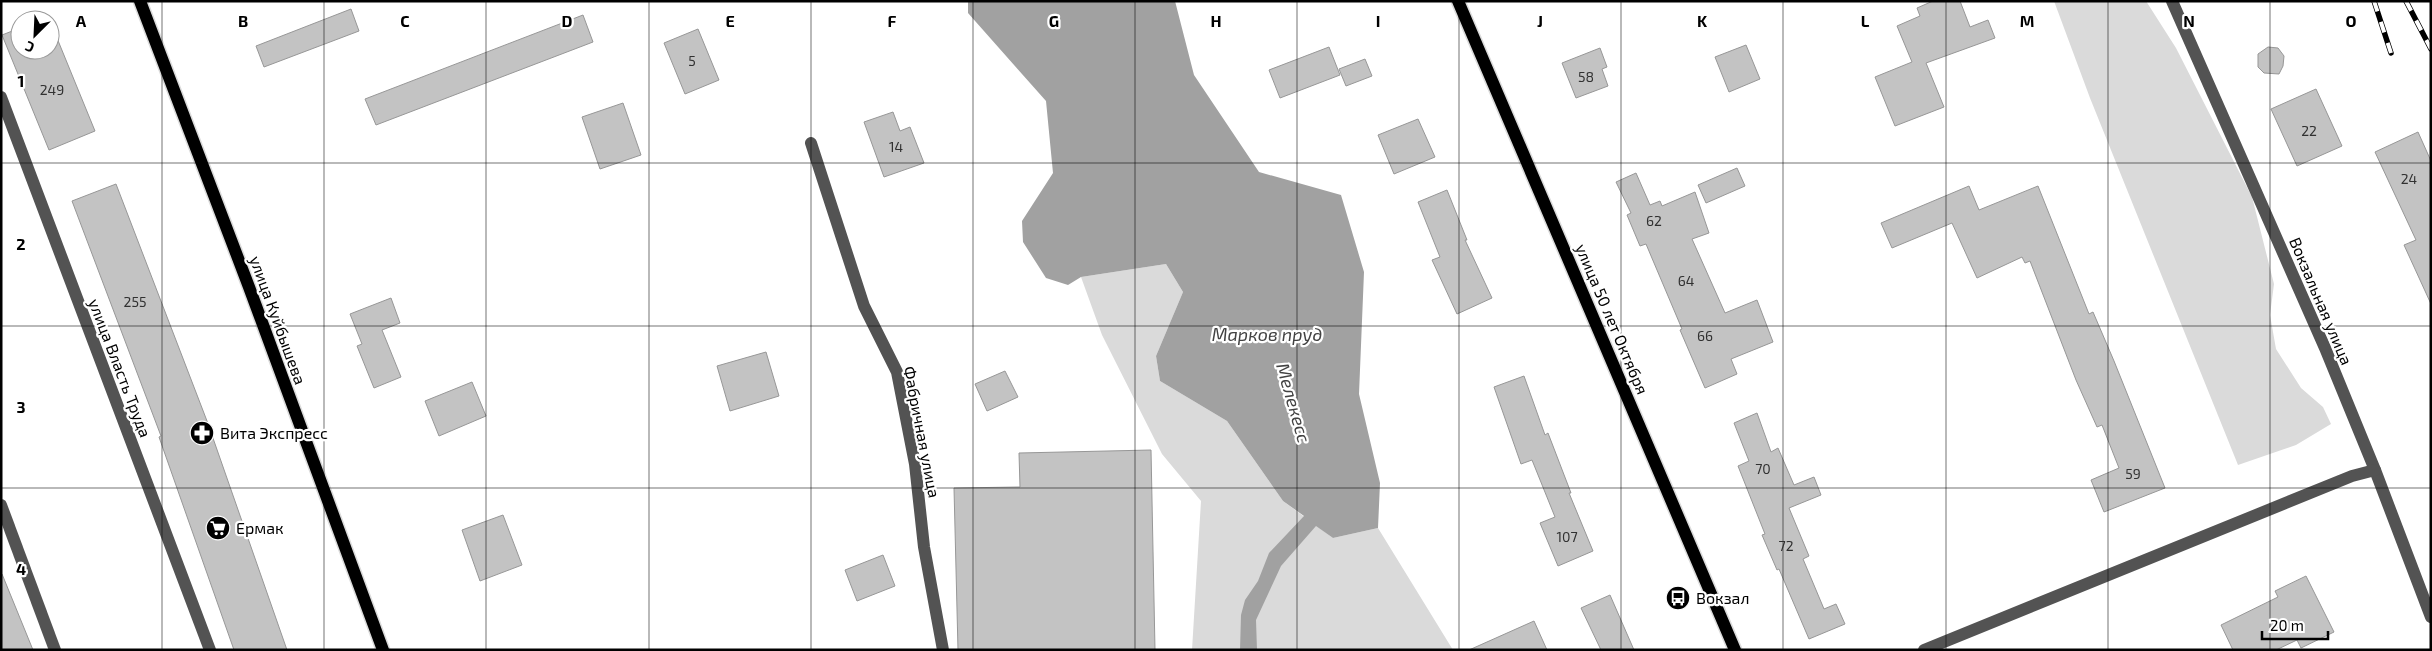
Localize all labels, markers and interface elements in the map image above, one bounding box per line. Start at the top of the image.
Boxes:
north arrow [10,10,60,60]
text: A [76,11,87,30]
text: B [238,11,248,30]
text: C [400,11,410,30]
text: D [562,11,573,30]
text: E [725,11,735,30]
text: F [888,11,897,30]
text: G [1049,11,1059,30]
text: H [1210,11,1222,30]
text: I [1376,11,1380,30]
text: J [1537,11,1543,30]
text: K [1697,11,1708,30]
text: L [1861,11,1870,30]
text: M [2020,11,2034,30]
text: N [2183,11,2195,30]
text: O [2345,11,2357,30]
text: С [22,38,37,57]
house number: 5 [688,52,696,69]
house number: 58 [1578,68,1594,85]
text: 1 [18,71,24,90]
house number: 249 [40,81,64,98]
house number: 22 [2301,122,2317,139]
house number: 14 [889,138,903,155]
house number: 24 [2401,170,2417,187]
house number: 62 [1646,212,1662,229]
text: 2 [16,234,26,253]
street label: Вокзальная улица [2285,234,2357,368]
street label: улица 50 лет Октября [1571,241,1653,397]
street label: улица Куйбышева [245,253,311,387]
house number: 64 [1678,272,1694,289]
house number: 255 [124,293,146,310]
street label: улица Власть Труда [84,296,156,440]
water label: Марков пруд [1212,323,1322,345]
house number: 66 [1697,327,1713,344]
water label: Мелекесс [1272,360,1316,445]
street label: Фабричная улица [899,365,945,499]
text: 3 [16,397,26,416]
pharmacy icon: Вита Экспресс [189,420,215,446]
place label: Вита Экспресс [220,423,328,442]
house number: 70 [1755,460,1771,477]
house number: 59 [2125,465,2141,482]
supermarket icon: Ермак [205,515,231,541]
place label: Ермак [236,518,284,537]
house number: 107 [1556,528,1578,545]
house number: 72 [1778,537,1794,554]
text: 4 [16,559,26,578]
bus stop icon: Вокзал [1665,585,1691,611]
place label: Вокзал [1696,588,1749,607]
scale bar [2262,608,2328,640]
text: 20 m [2270,616,2304,634]

